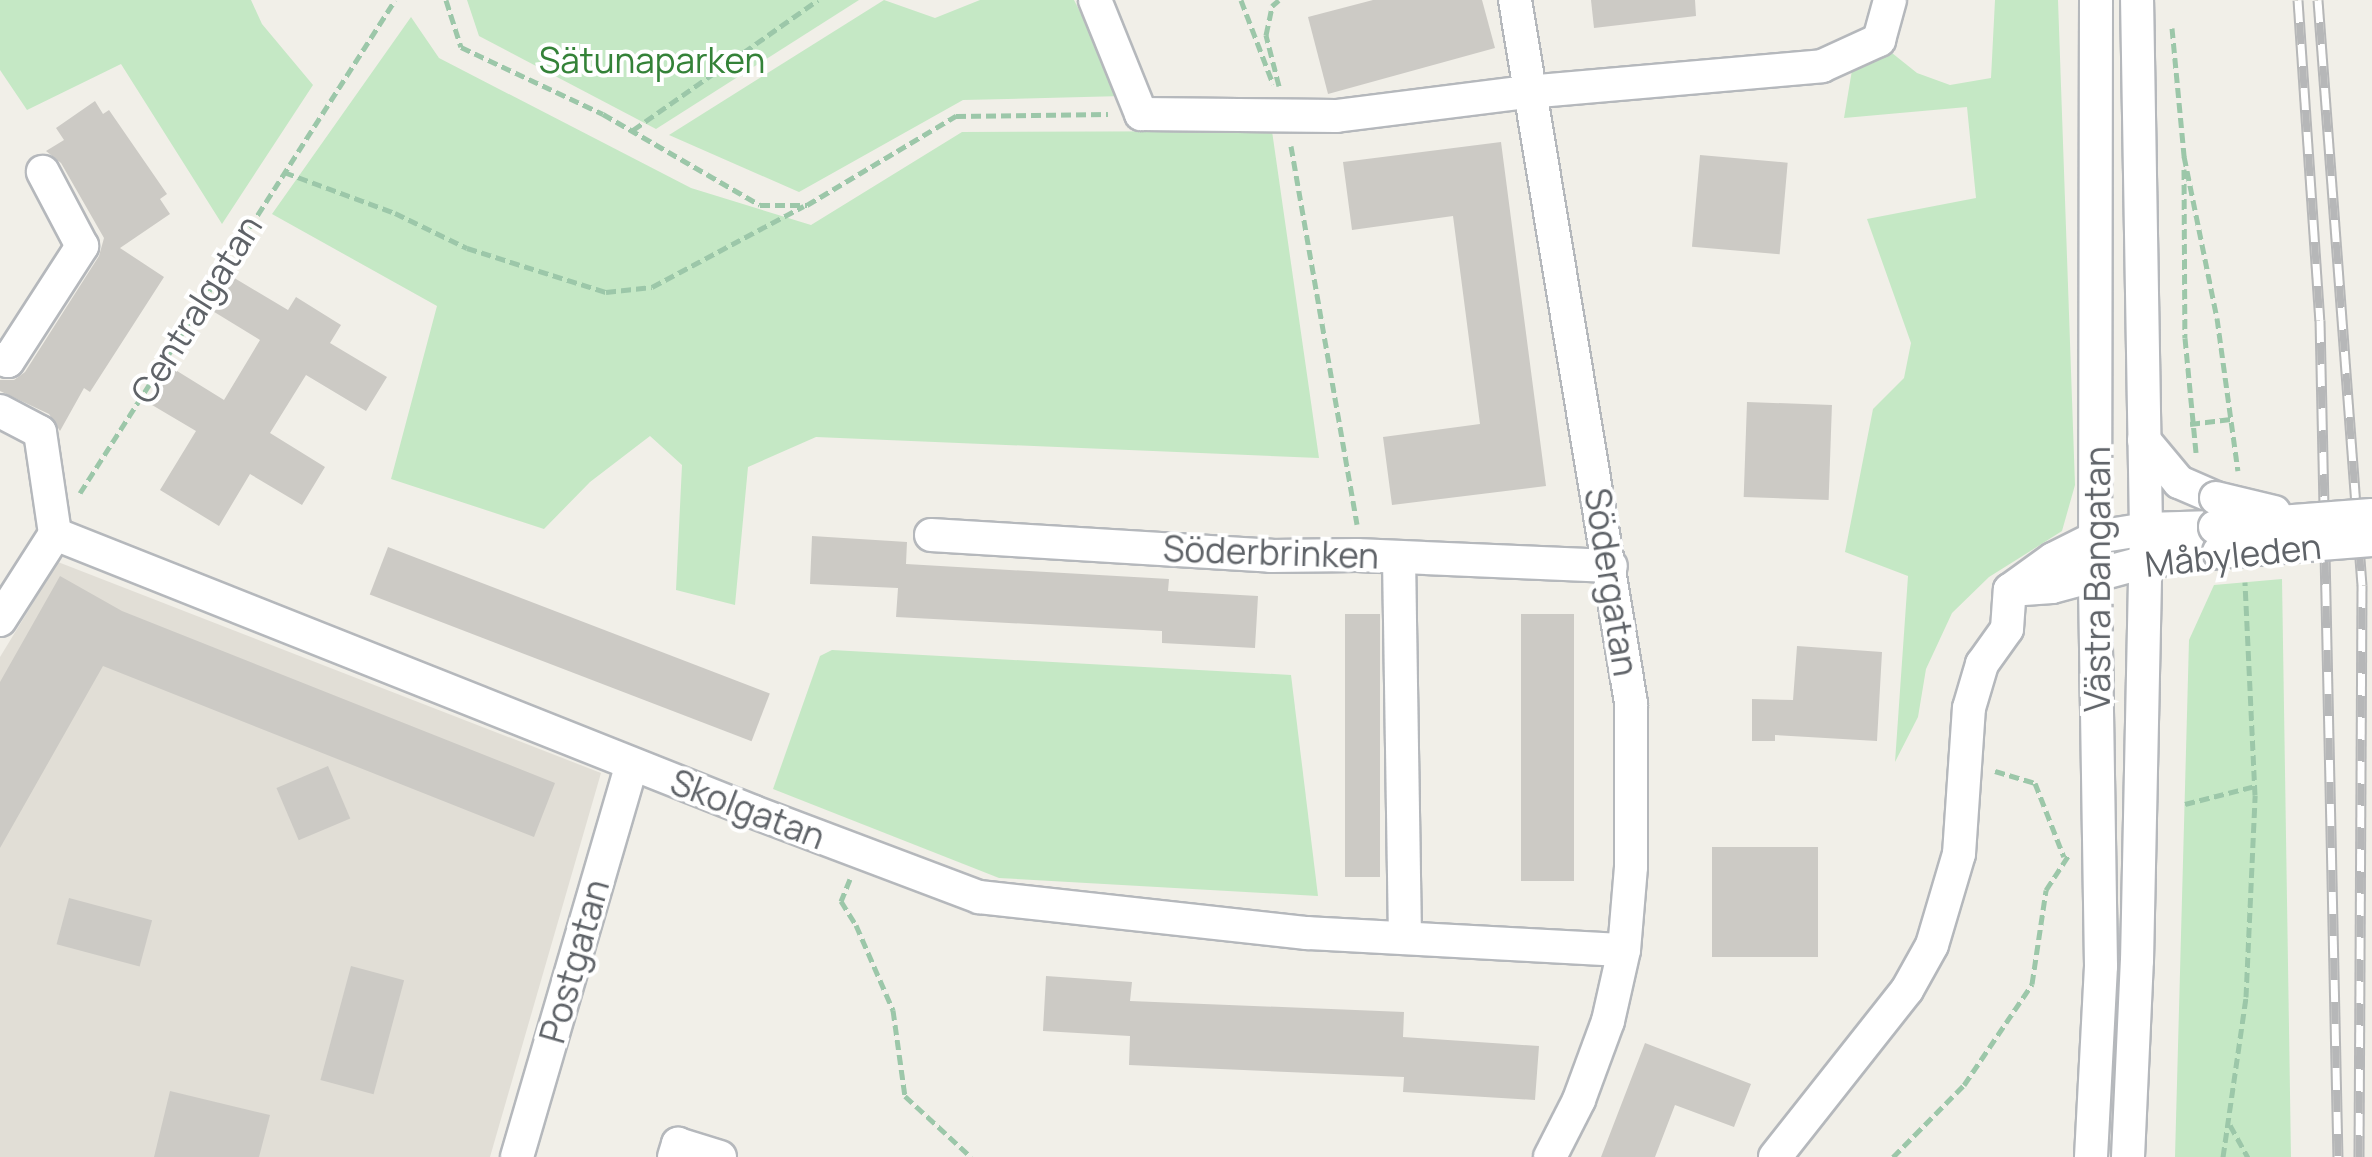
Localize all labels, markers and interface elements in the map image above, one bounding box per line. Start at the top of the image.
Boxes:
park label: Sätunaparken [539,39,765,81]
street label: Centralgatan [122,207,270,411]
street label: Västra Bangatan [2076,446,2118,712]
street label: Södergatan [1576,485,1648,679]
street label: Måbyleden [2143,525,2323,585]
street label: Söderbrinken [1162,527,1380,577]
street label: Skolgatan [665,760,831,858]
street label: Postgatan [531,874,617,1048]

